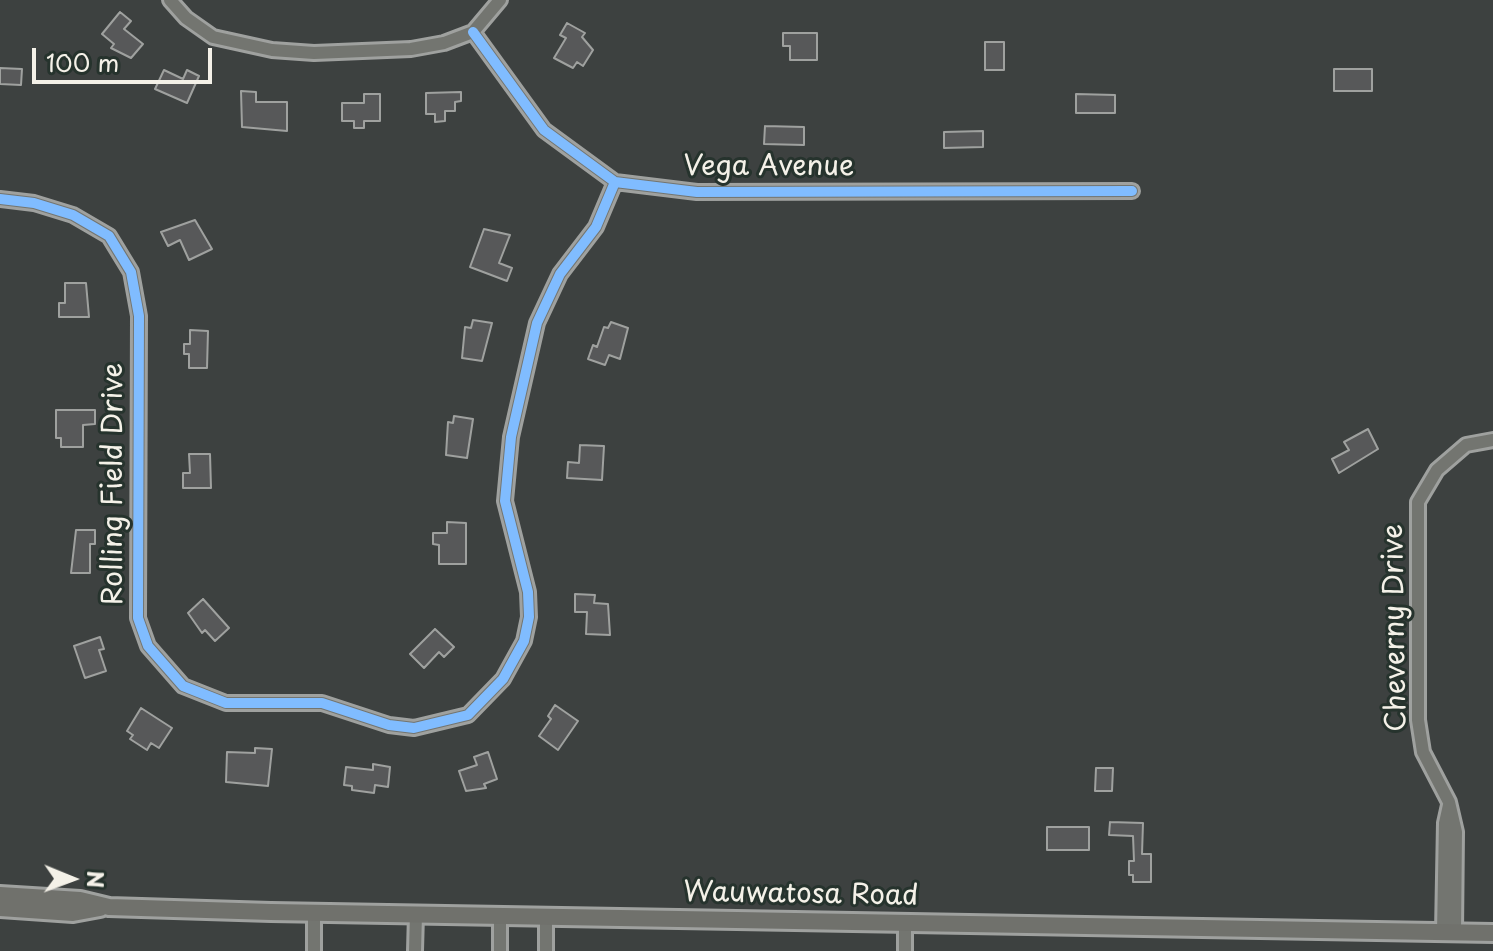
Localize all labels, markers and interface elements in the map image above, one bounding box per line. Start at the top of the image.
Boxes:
scale bar [36,32,216,82]
text: 100 m [46,44,119,80]
street label: Vega Avenue [684,150,854,184]
street label: Rolling Field Drive [97,363,131,605]
street label: Cheverny Drive [1377,524,1415,732]
north arrow [32,839,112,919]
text: N [80,870,113,888]
street label: Wauwatosa Road [683,876,919,914]

